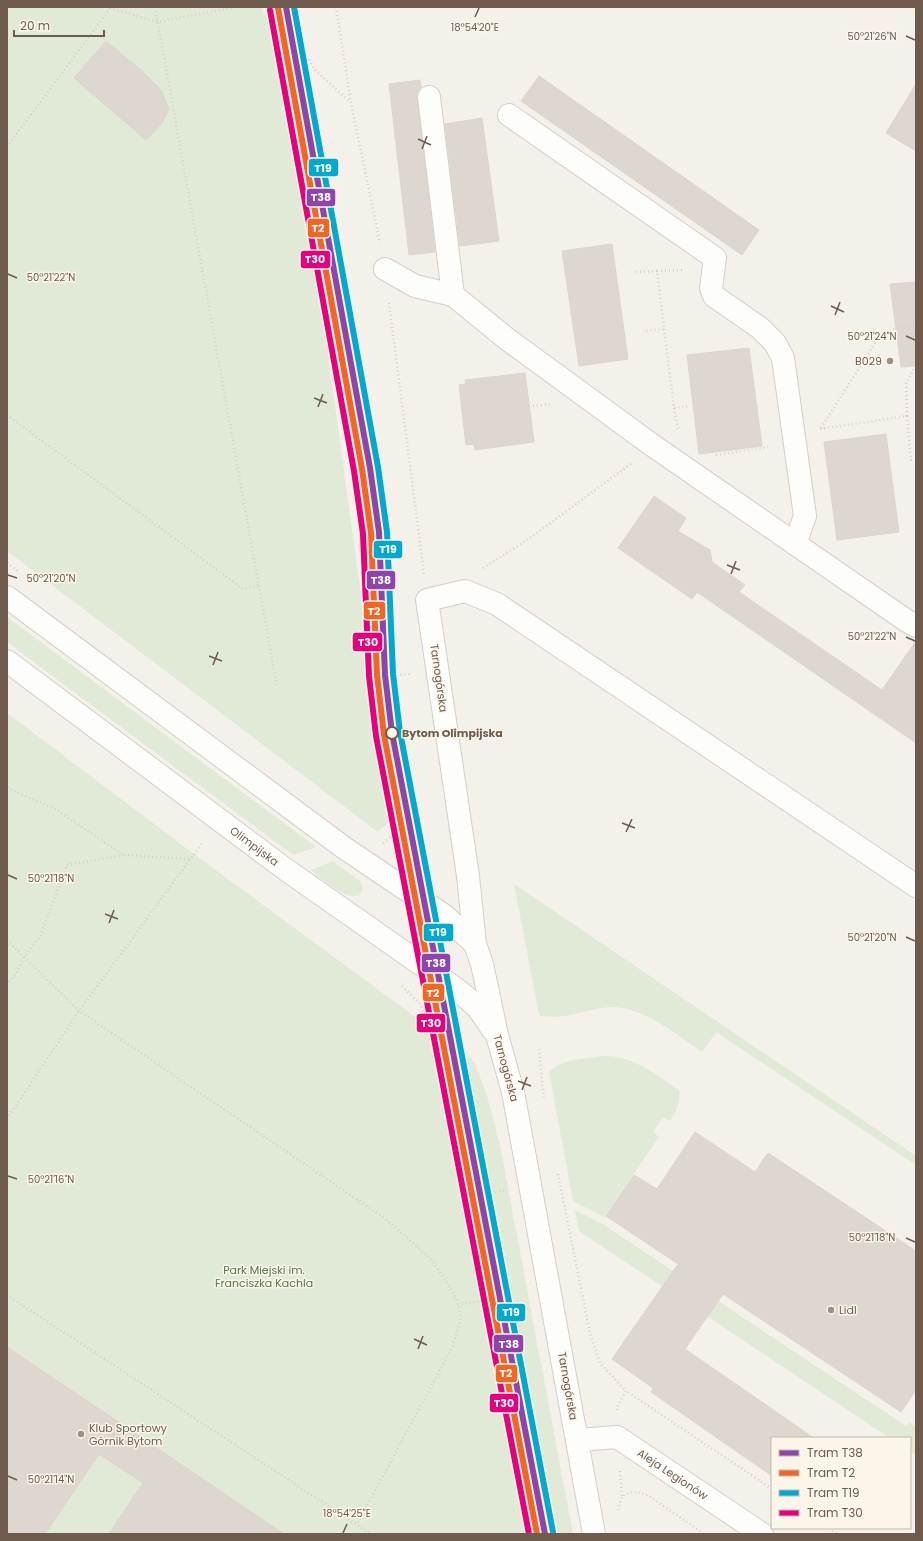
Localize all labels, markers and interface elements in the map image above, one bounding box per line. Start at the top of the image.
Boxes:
scale bar [14,12,104,38]
text: 20 m [20,17,50,34]
text: 18°54'20"E [451,20,499,35]
text: 50°21'26"N [847,29,897,44]
line badge: T19 [308,158,339,177]
text: T19 [314,160,332,176]
line badge: T38 [306,188,336,207]
text: T38 [311,189,331,205]
line badge: T2 [307,218,330,238]
text: T2 [312,220,324,236]
line badge: T30 [300,250,331,269]
text: T30 [305,251,325,267]
text: 50°21'22"N [27,270,75,285]
text: 50°21'24"N [847,329,897,344]
place label: B029 [855,353,882,369]
marker: B029 [885,356,895,366]
line badge: T19 [373,540,403,559]
text: T19 [379,541,397,557]
line badge: T38 [366,570,396,590]
text: 50°21'20"N [26,571,76,586]
text: T38 [371,572,391,588]
line badge: T2 [363,601,386,620]
text: T2 [368,603,380,619]
text: 50°21'22"N [848,629,896,644]
line badge: T30 [352,632,383,652]
text: T30 [358,634,378,650]
street label: Tarnogórska [426,643,452,713]
place label: Bytom Olimpijska [402,725,503,741]
marker: Bytom Olimpijska [385,726,399,740]
street label: Olimpijska [227,823,282,870]
text: 50°21'18"N [28,871,74,886]
line badge: T19 [423,923,454,942]
text: T19 [429,924,447,940]
text: 50°21'20"N [847,930,897,945]
line badge: T38 [421,953,451,973]
text: T38 [426,955,446,971]
line badge: T2 [422,983,445,1002]
text: T2 [427,985,439,1001]
line badge: T30 [416,1013,446,1033]
text: T30 [421,1015,441,1031]
street label: Tarnogórska [489,1033,523,1103]
text: 50°21'16"N [28,1172,74,1187]
text: 50°21'18"N [849,1230,895,1245]
park label: Park Miejski im. Franciszka Kachla [215,1262,313,1291]
place label: Lidl [839,1302,857,1318]
line badge: T19 [496,1303,526,1322]
text: T19 [502,1304,520,1320]
marker: Lidl [826,1305,836,1315]
line badge: T38 [493,1334,524,1353]
text: T38 [499,1336,519,1352]
street label: Tarnogórska [554,1351,582,1421]
line badge: T2 [495,1364,518,1383]
text: T2 [500,1365,512,1381]
line badge: T30 [489,1393,519,1413]
text: T30 [494,1395,514,1411]
place label: Klub Sportowy Górnik Bytom [89,1420,168,1449]
marker: Klub Sportowy Górnik Bytom [76,1429,86,1439]
legend [771,1437,911,1529]
text: Tram T38 [807,1444,863,1461]
street label: Aleja Legionów [634,1445,711,1504]
text: Tram T2 [807,1464,855,1481]
text: 50°21'14"N [28,1472,74,1487]
text: Tram T19 [807,1484,860,1501]
text: Tram T30 [807,1504,863,1521]
text: 18°54'25"E [323,1506,371,1521]

